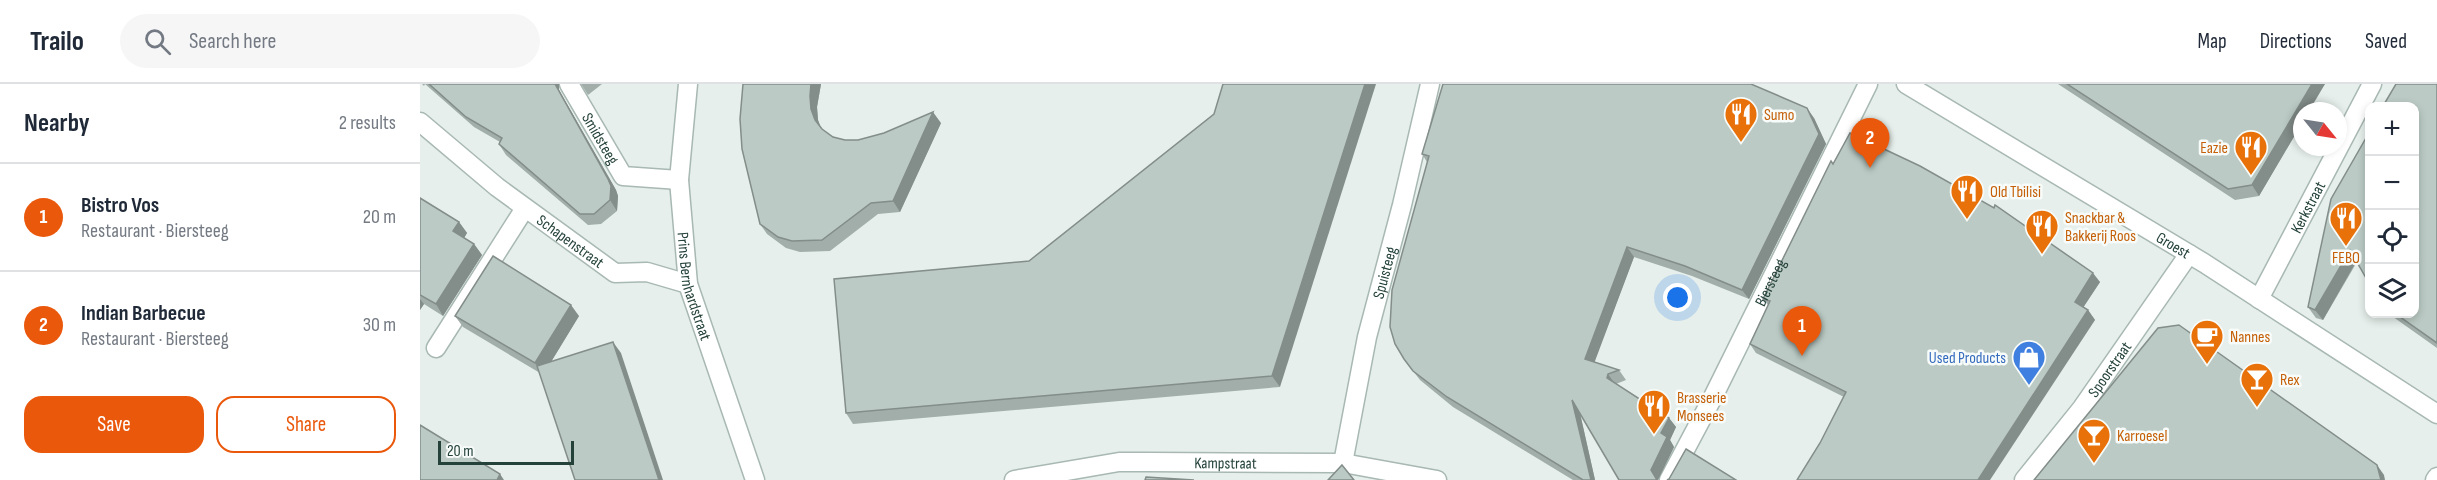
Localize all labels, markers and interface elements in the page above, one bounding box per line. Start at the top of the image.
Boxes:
search box [120,14,540,68]
text: Trailo [30,25,84,58]
icon: search [141,25,174,58]
text: Search here [189,28,276,55]
text: Map [2197,29,2227,54]
text: Directions [2260,29,2332,54]
text: Saved [2365,29,2407,54]
restaurant icon: Sumo [1723,96,1759,143]
north arrow [2293,102,2347,156]
map controls [2365,102,2419,318]
button: + [2365,102,2419,156]
place label: Sumo [1764,106,1794,125]
text: Nearby [24,108,90,139]
street label: Smidsteeg [577,110,622,168]
text: 2 results [339,111,396,135]
pin: 2 [1850,118,1890,168]
restaurant icon: Eazie [2233,129,2269,176]
place label: Eazie [2200,139,2228,158]
button: − [2365,156,2419,210]
restaurant icon: Old Tbilisi [1949,173,1985,220]
street label: Kerkstraat [2287,178,2330,237]
place label: Old Tbilisi [1990,183,2041,202]
text: Bistro Vos [81,192,159,219]
restaurant icon: FEBO [2328,200,2364,247]
text: 1 [40,205,47,229]
text: 20 m [363,205,396,229]
restaurant icon: Snackbar & Bakkerij Roos [2024,208,2060,255]
place label: Snackbar & Bakkerij Roos [2065,209,2136,246]
button: locate [2365,210,2419,264]
street label: Schapenstraat [533,211,607,273]
text: Restaurant · Biersteeg [81,219,229,243]
street label: Groest [2152,229,2193,263]
street label: Prins Bernhardstraat [673,231,715,343]
street label: Spuisteeg [1370,245,1402,301]
place label: FEBO [2332,249,2360,268]
street label: Biersteeg [1751,256,1791,310]
button: layers [2365,264,2419,318]
your location [1663,283,1692,312]
text: Indian Barbecue [81,300,206,327]
pin: 1 [1782,306,1822,356]
text: 2 [39,313,48,337]
text: 30 m [363,313,396,337]
cafe icon: Nannes [2189,318,2225,365]
text: Restaurant · Biersteeg [81,327,229,351]
place label: Nannes [2230,328,2270,347]
street label: Spoorstraat [2084,338,2136,401]
shop icon: Used Products [2011,339,2047,386]
place label: Used Products [1929,349,2006,368]
bar icon: Rex [2239,361,2275,408]
place label: Rex [2280,371,2300,390]
restaurant icon: Brasserie Monsees [1636,388,1672,435]
place label: Brasserie Monsees [1677,389,1726,426]
button: Save [24,396,204,453]
button: Share [216,396,396,453]
bar icon: Karroesel [2076,417,2112,464]
place label: Karroesel [2117,427,2167,446]
scale bar [438,438,574,466]
text: 20 m [447,442,474,461]
street label: Kampstraat [1194,454,1257,474]

